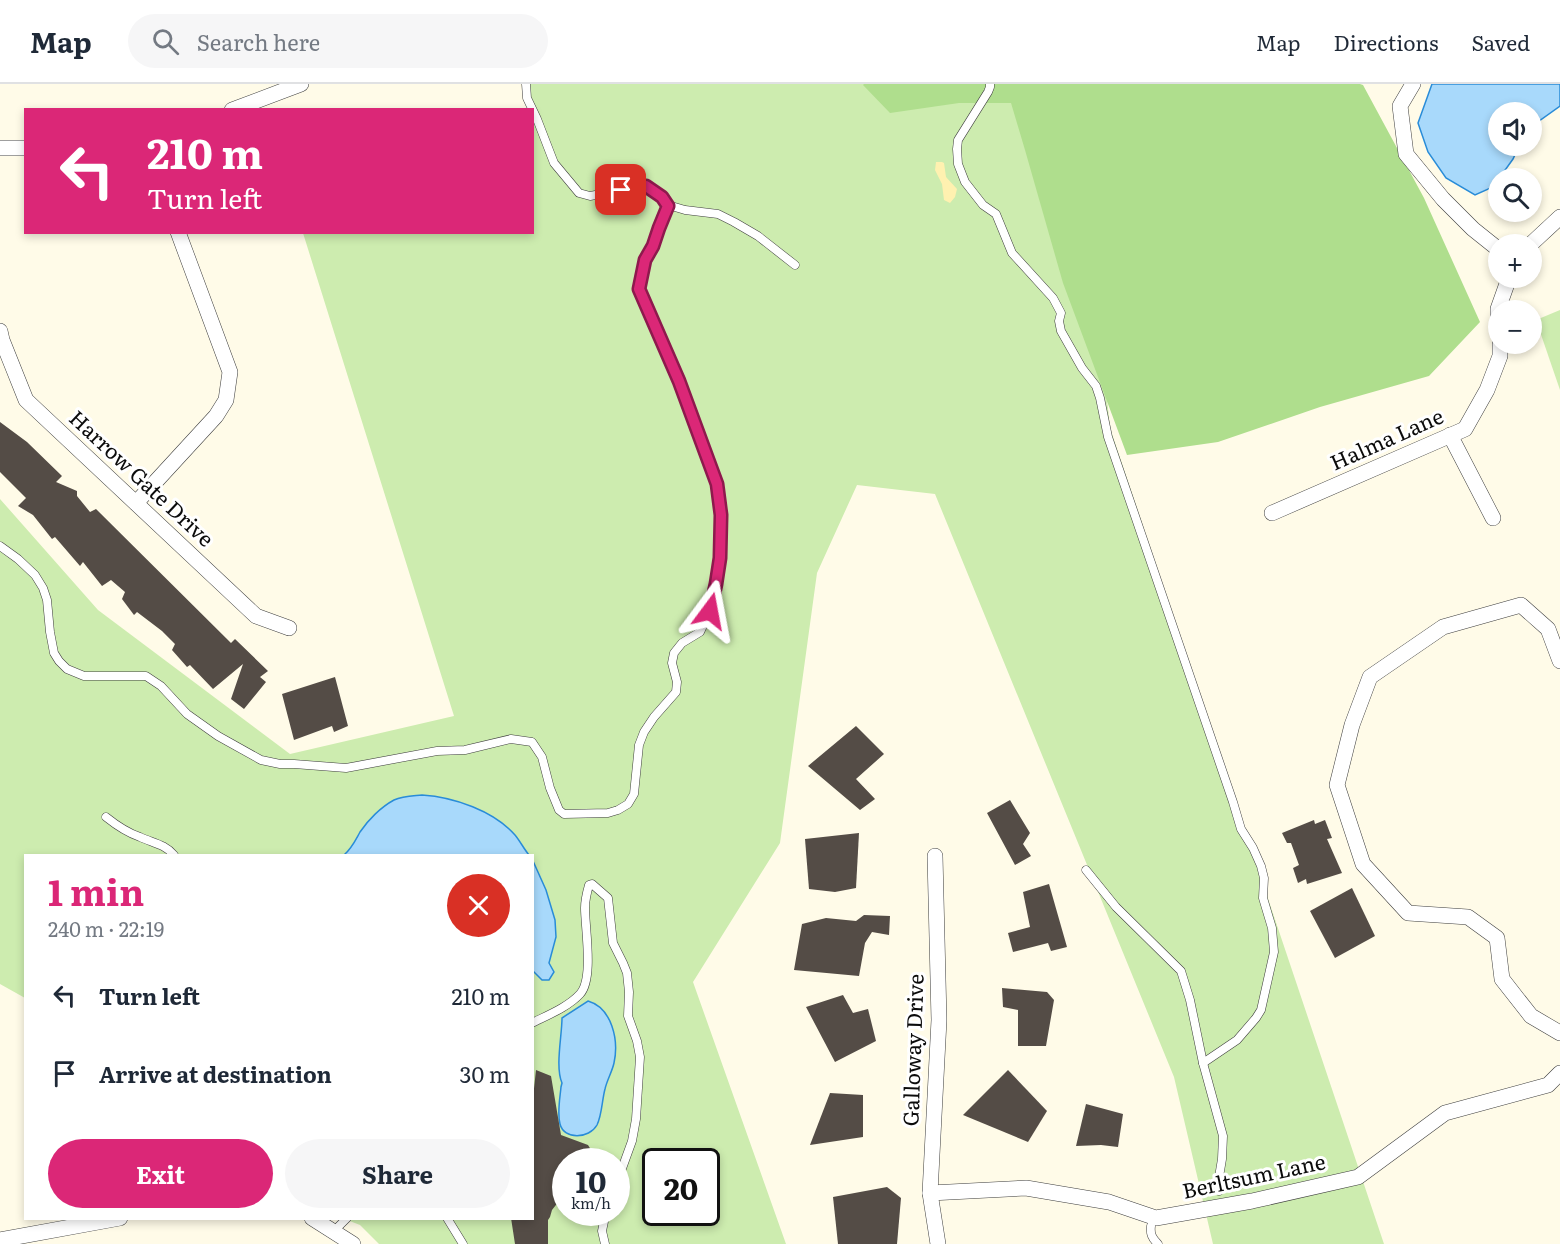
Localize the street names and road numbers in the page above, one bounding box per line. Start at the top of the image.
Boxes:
street label: Halma Lane [1324,399,1448,476]
street label: Harrow Gate Drive [63,402,222,553]
street label: Galloway Drive [893,973,930,1127]
street label: Berltsum Lane [1179,1144,1328,1205]

